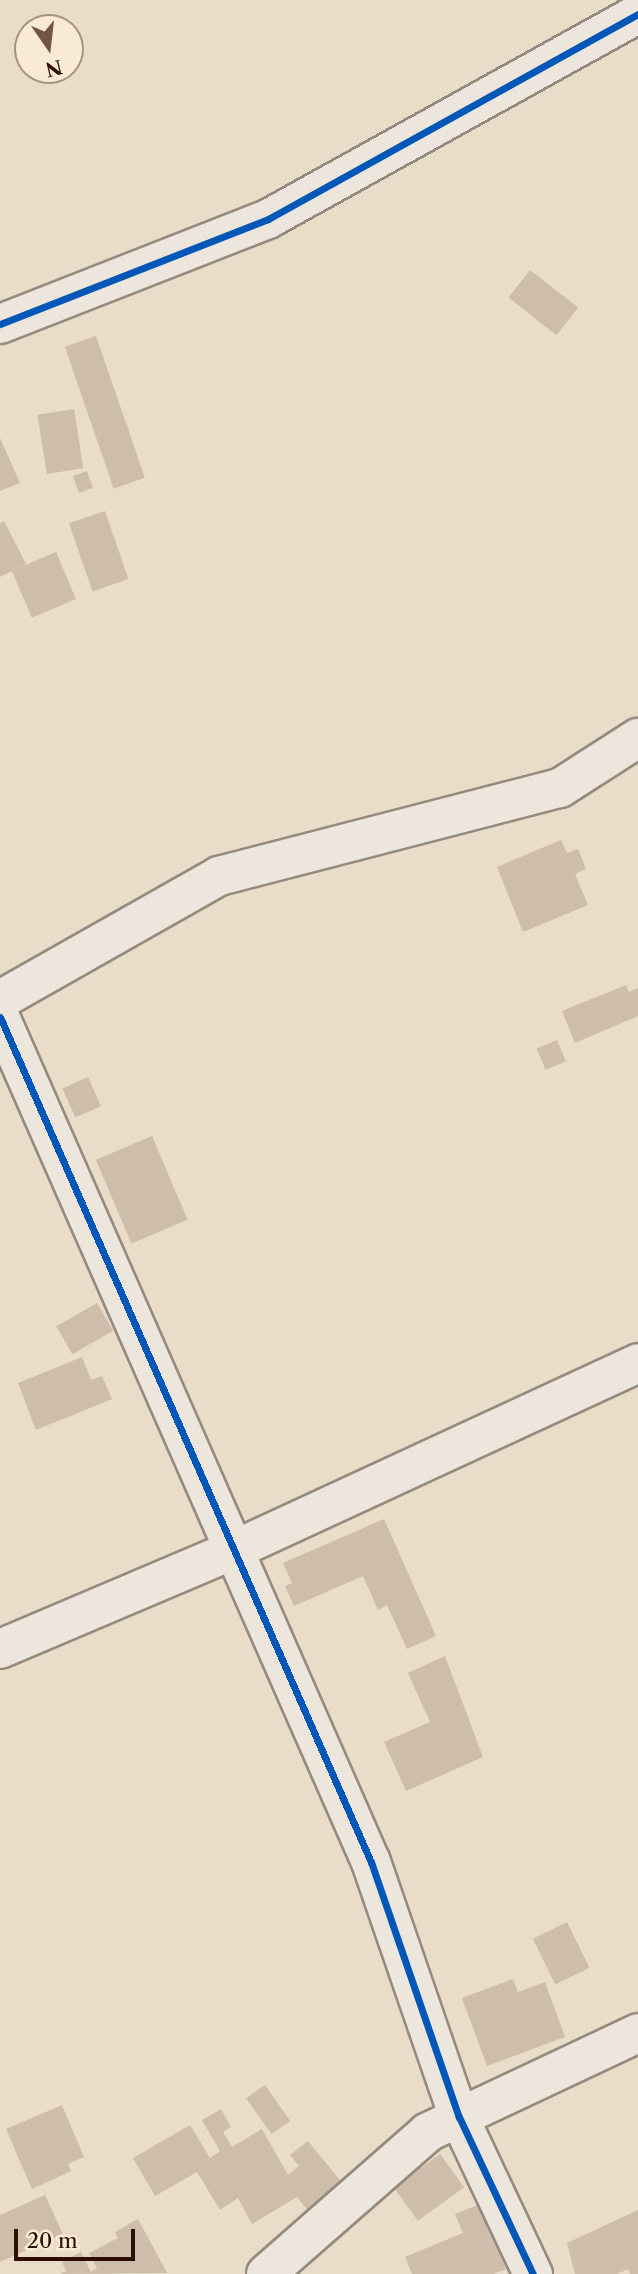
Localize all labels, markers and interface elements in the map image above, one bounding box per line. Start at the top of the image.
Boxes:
north arrow [14,14,84,84]
text: N [43,55,65,81]
scale bar [18,2214,138,2258]
text: 20 m [27,2228,78,2253]

